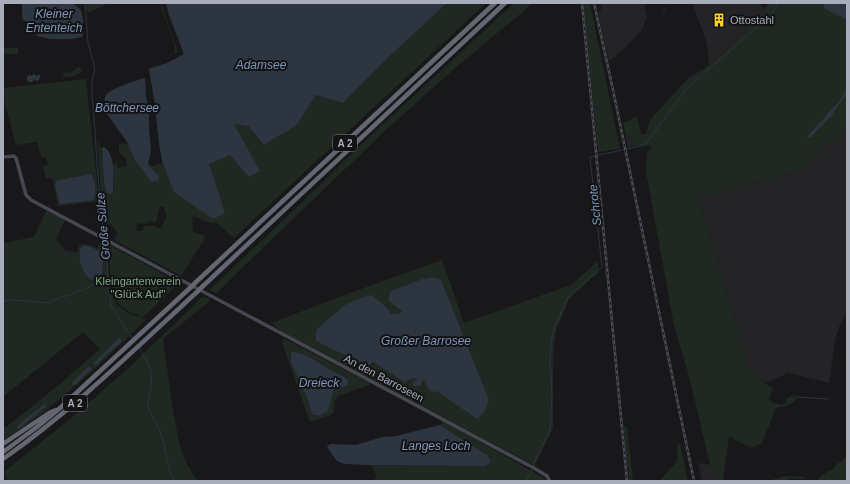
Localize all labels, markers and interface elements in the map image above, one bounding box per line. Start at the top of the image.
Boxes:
water label: Kleiner Ententeich [26,7,83,35]
building icon: Ottostahl [711,12,727,28]
place label: Ottostahl [730,14,774,26]
water label: Adamsee [235,58,287,72]
water label: Böttchersee [95,101,159,115]
road number: A 2 [333,135,357,151]
water label: Schrote [586,183,604,226]
water label: Große Sülze [93,192,113,260]
park label: Kleingartenverein "Glück Auf" [95,275,181,300]
water label: Großer Barrosee [381,334,471,348]
street label: An den Barroseen [342,352,426,404]
water label: Dreieck [299,376,340,390]
road number: A 2 [63,395,87,411]
water label: Langes Loch [402,439,471,453]

